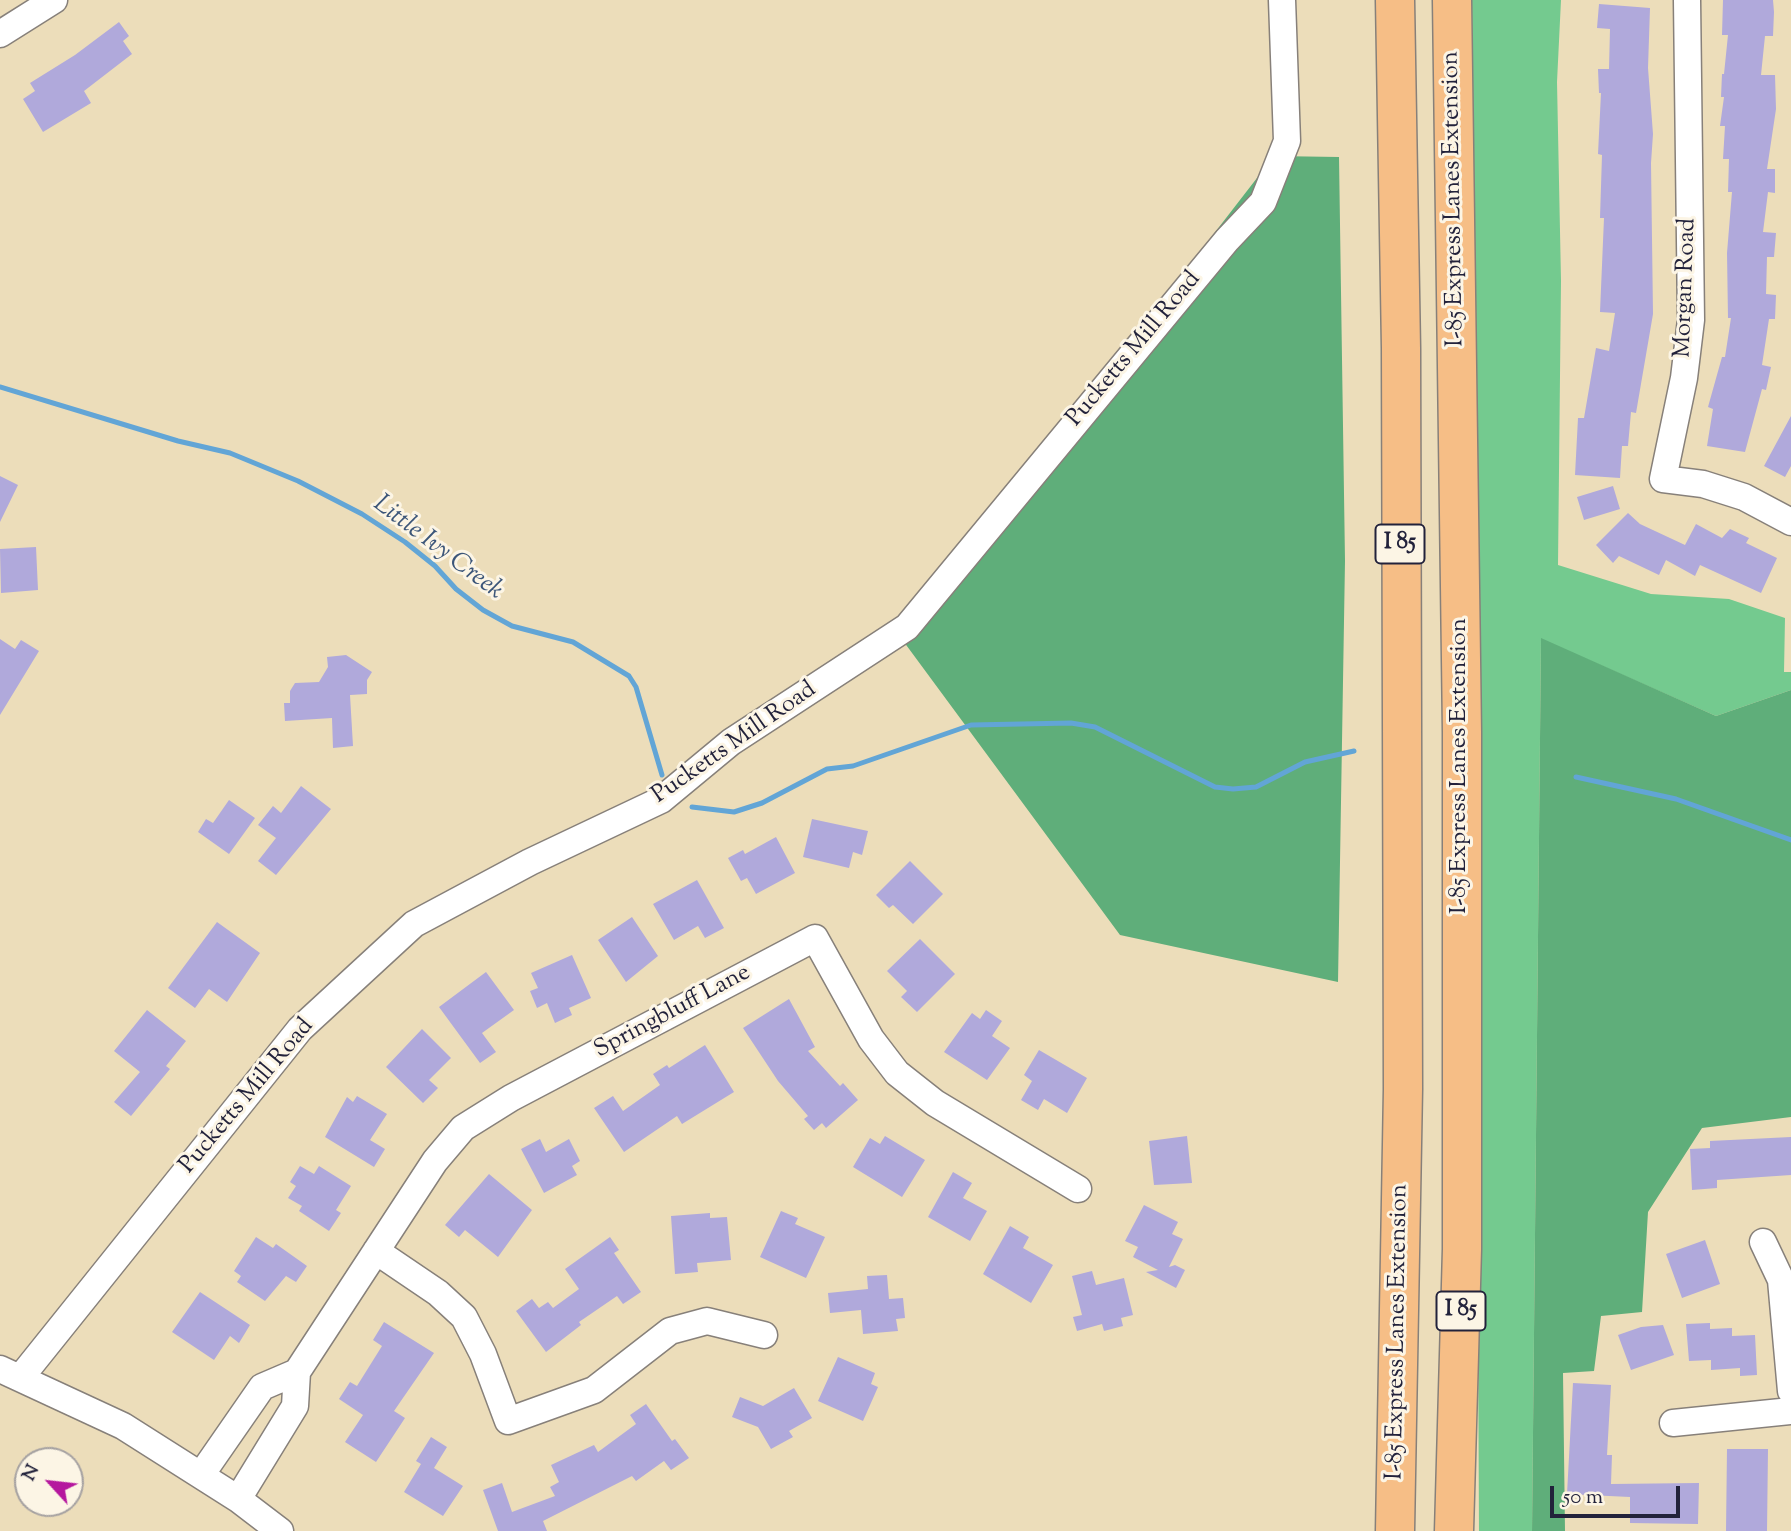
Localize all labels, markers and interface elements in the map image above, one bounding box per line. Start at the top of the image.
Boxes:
street label: I-85 Express Lanes Extension [1438,51,1472,347]
street label: Morgan Road [1670,218,1704,358]
street label: Pucketts Mill Road [1062,267,1208,433]
water label: Little Ivy Creek [366,490,508,608]
road number: I 85 [1376,524,1424,564]
street label: I-85 Express Lanes Extension [1447,618,1475,914]
street label: Pucketts Mill Road [647,677,823,811]
street label: Springbluff Lane [590,960,756,1066]
street label: Pucketts Mill Road [175,1014,321,1180]
street label: I-85 Express Lanes Extension [1382,1184,1416,1480]
road number: I 85 [1436,1292,1486,1330]
north arrow [14,1447,84,1517]
text: N [16,1460,47,1486]
scale bar [1553,1472,1682,1516]
text: 50 m [1563,1483,1603,1513]

